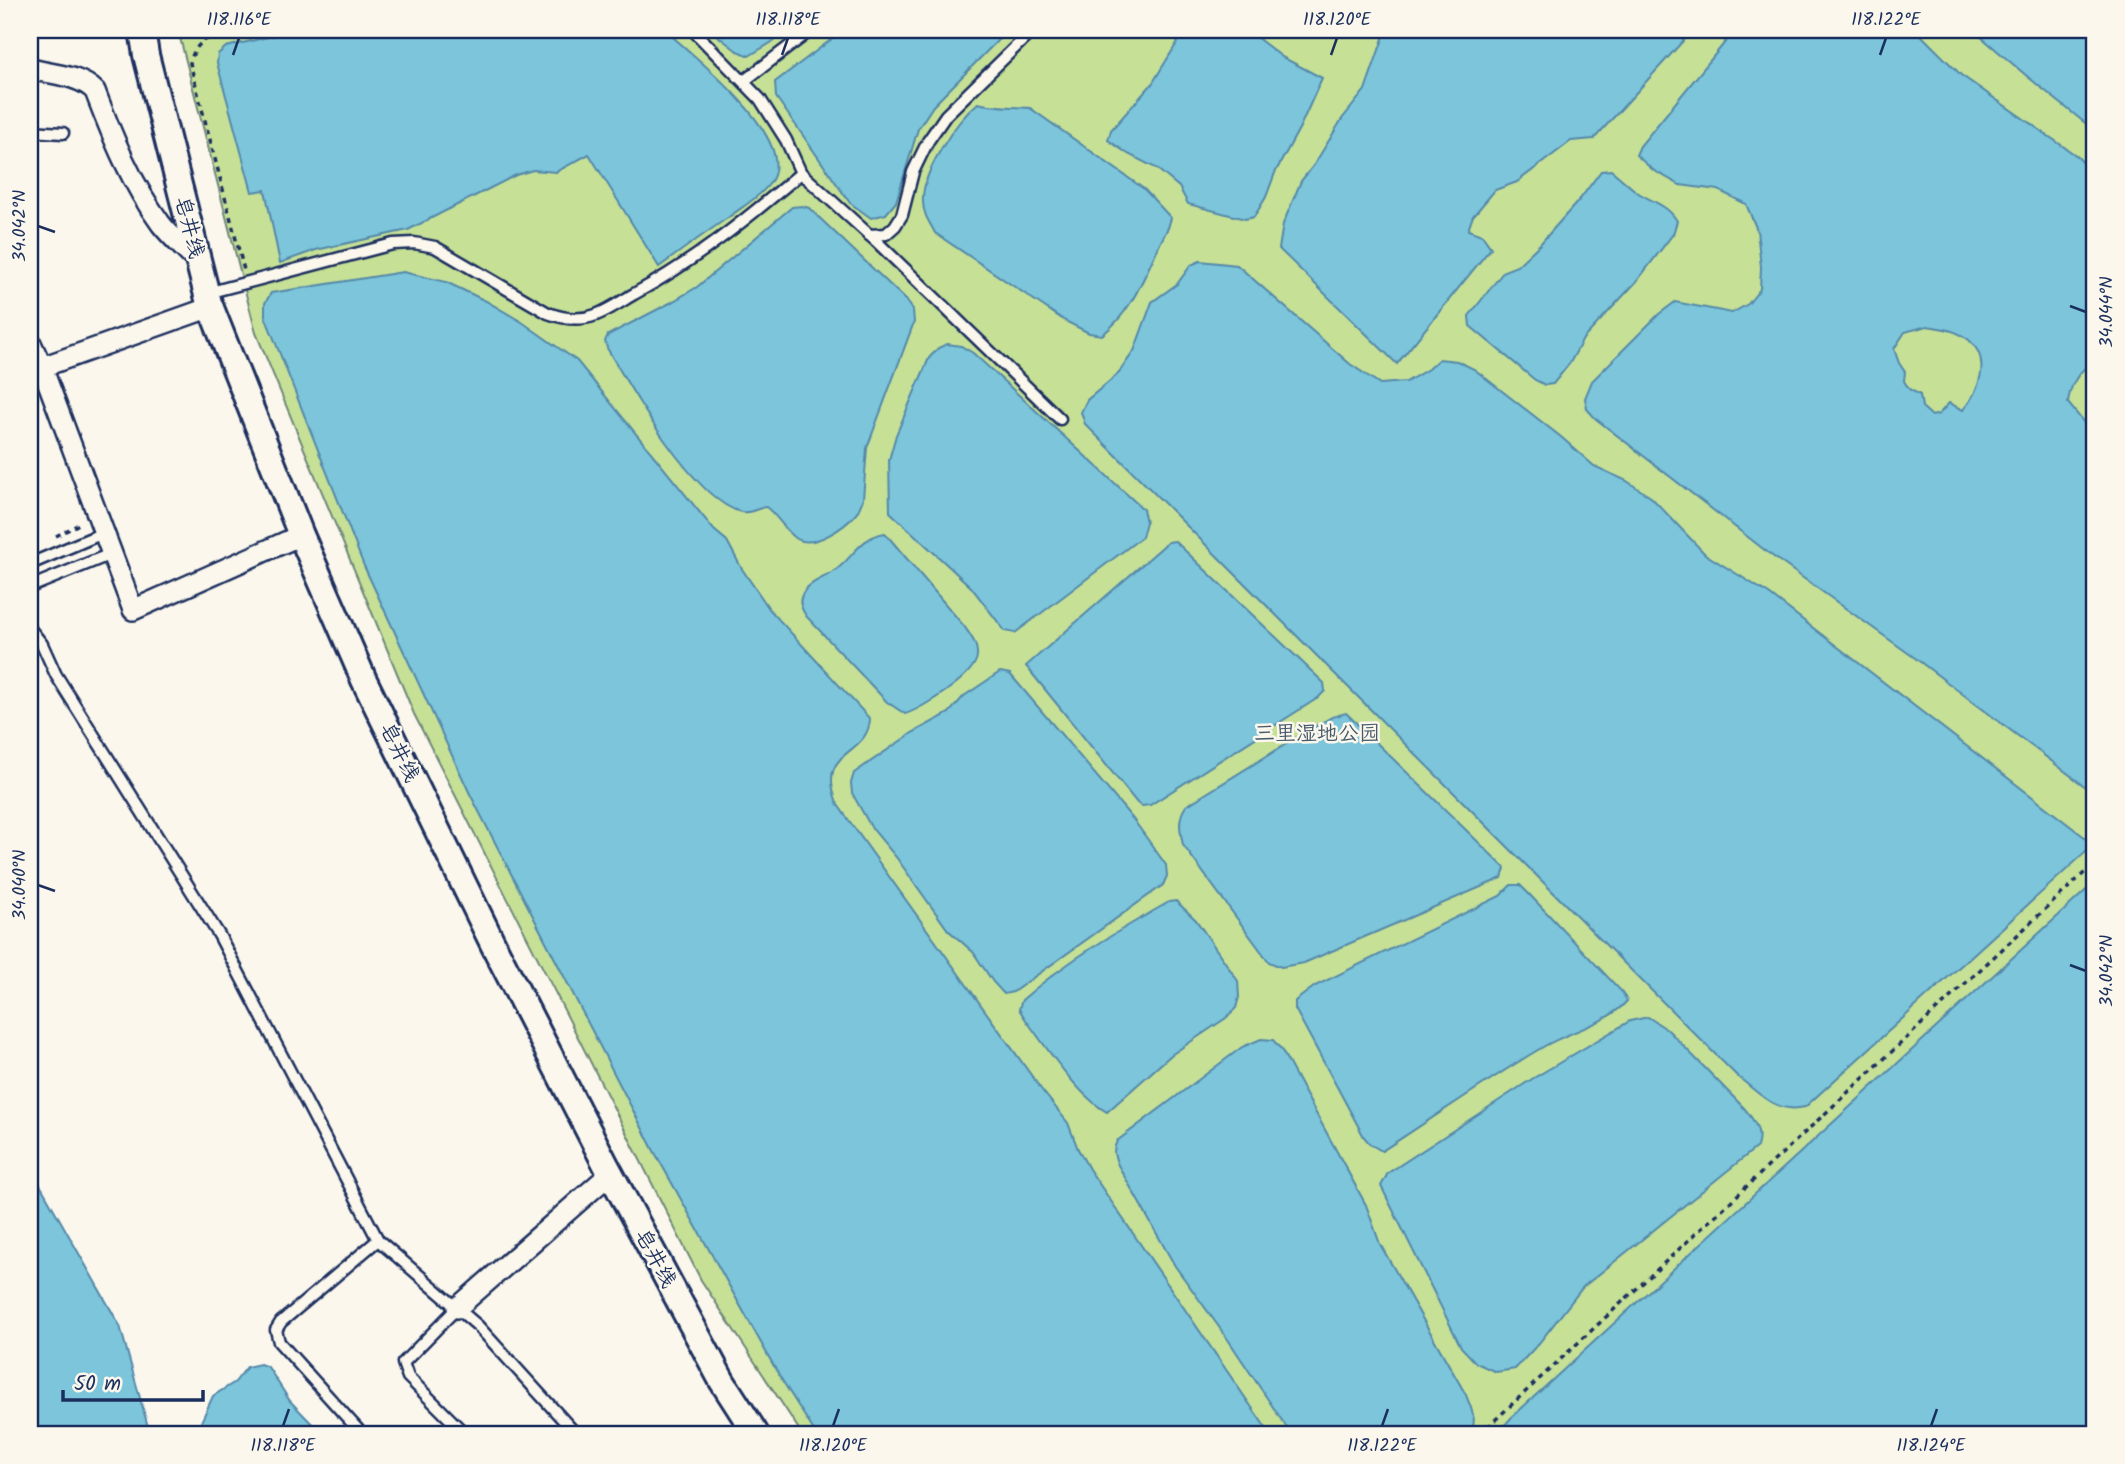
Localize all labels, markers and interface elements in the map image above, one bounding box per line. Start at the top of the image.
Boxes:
text: 118.116°E [207,6,272,35]
text: 118.118°E [755,6,821,35]
text: 118.120°E [1303,6,1372,35]
text: 118.122°E [1851,6,1921,35]
text: 34.042°N [6,190,35,262]
street label: 皂井线 [165,193,212,262]
text: 34.044°N [2093,276,2122,348]
street label: 皂井线 [370,717,427,788]
park label: 三里湿地公园 [1254,718,1380,751]
text: 34.040°N [6,850,35,920]
text: 34.042°N [2093,935,2122,1007]
street label: 皂井线 [625,1223,684,1294]
scale bar [63,1359,203,1403]
text: 50 m [74,1368,121,1401]
text: 118.118°E [250,1432,316,1461]
text: 118.120°E [799,1432,868,1461]
text: 118.122°E [1347,1432,1417,1461]
text: 118.124°E [1896,1432,1966,1461]

